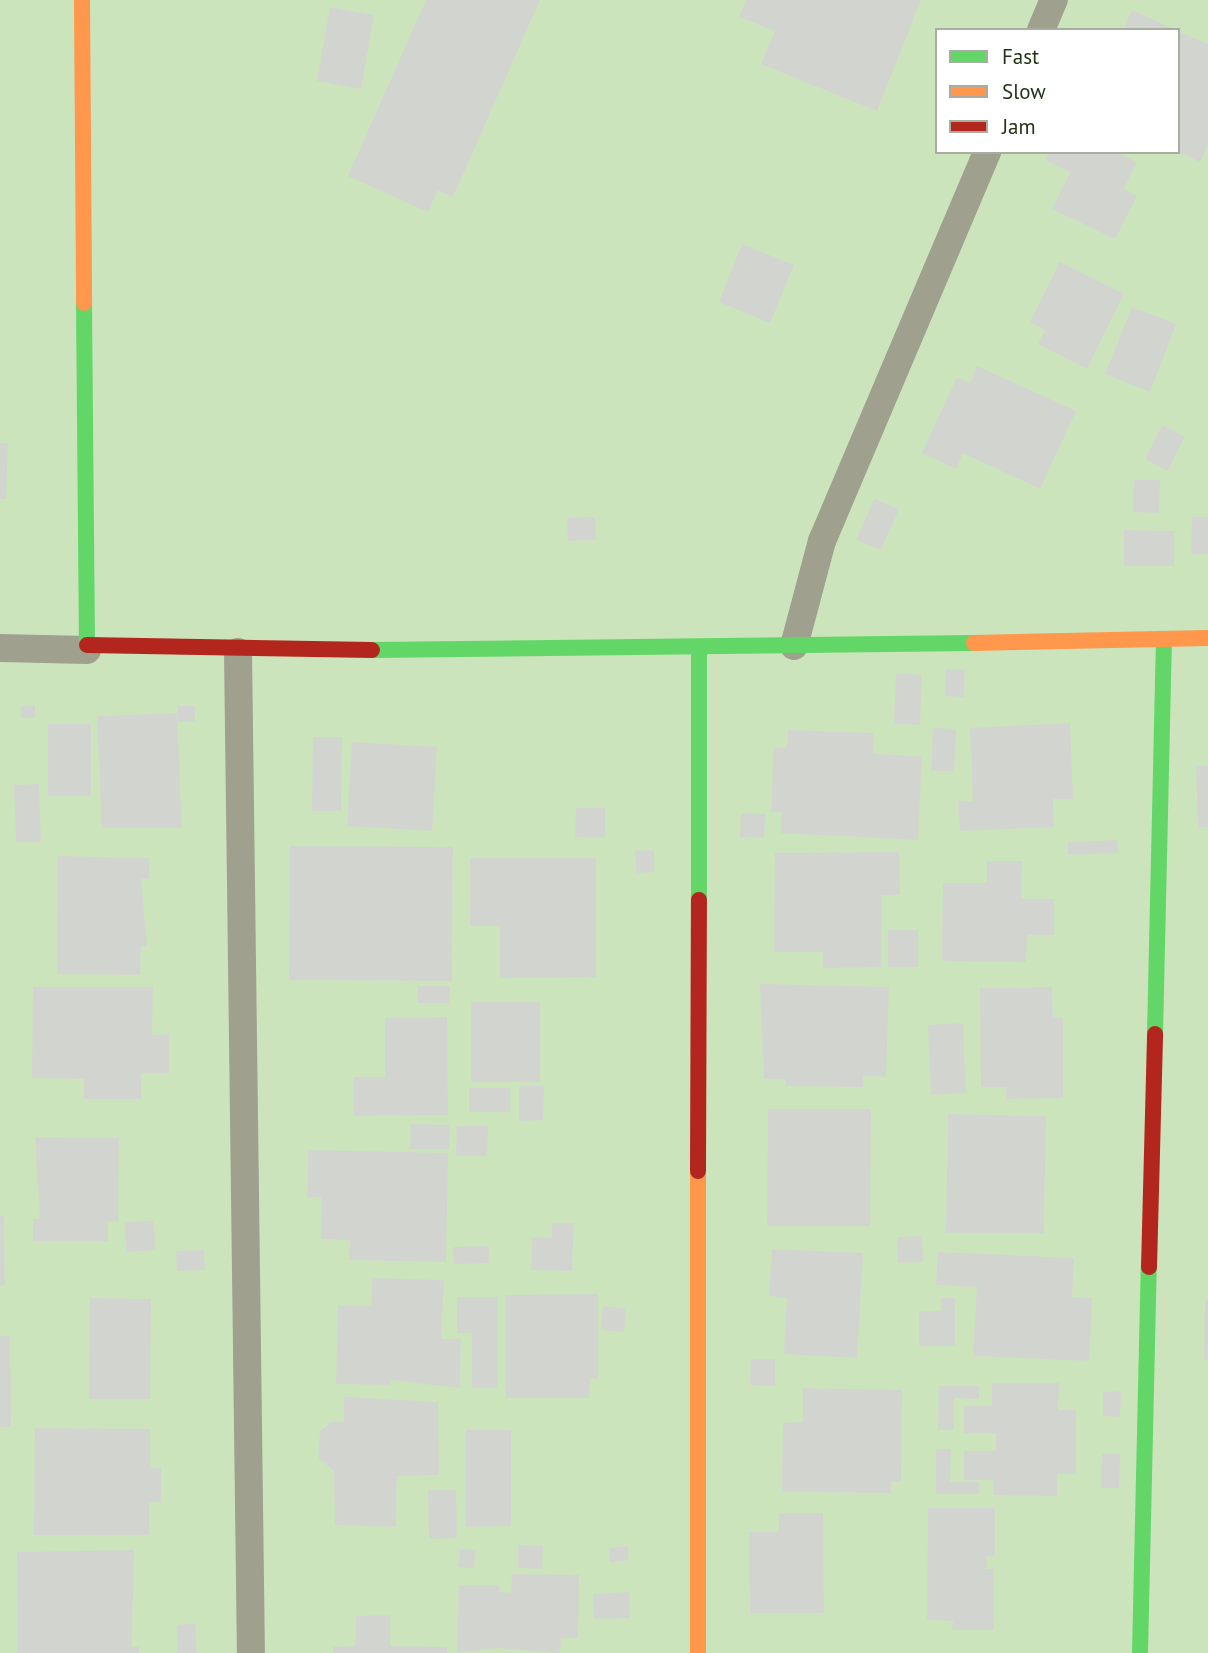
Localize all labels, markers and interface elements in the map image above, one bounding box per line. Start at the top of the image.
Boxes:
legend [935,28,1180,154]
text: Fast [1002,43,1039,70]
text: Slow [1002,78,1046,105]
text: Jam [1002,113,1036,140]

